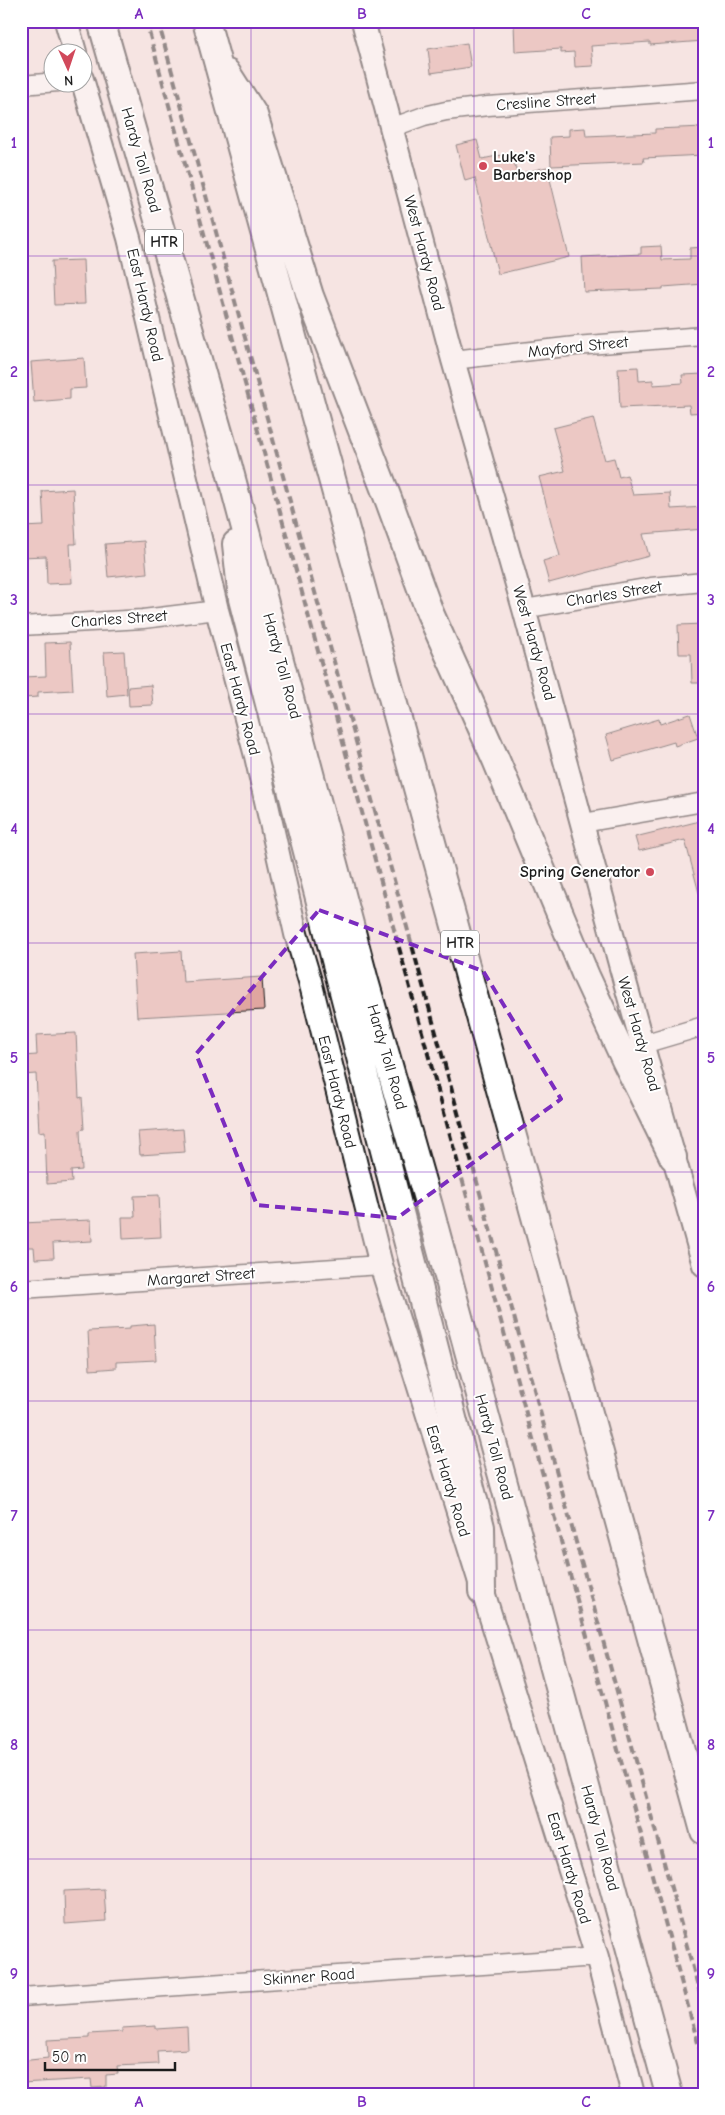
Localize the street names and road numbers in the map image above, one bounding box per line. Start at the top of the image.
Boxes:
street label: Cresline Street [496,90,597,114]
street label: Hardy Toll Road [117,105,165,215]
street label: West Hardy Road [400,193,448,313]
road number: HTR [145,230,183,254]
street label: East Hardy Road [123,247,167,363]
street label: Mayford Street [527,333,630,361]
street label: Charles Street [565,577,664,610]
street label: West Hardy Road [509,584,559,702]
street label: Charles Street [70,607,168,631]
street label: Hardy Toll Road [259,611,305,721]
street label: East Hardy Road [216,641,264,757]
road number: HTR [441,930,479,956]
street label: West Hardy Road [614,975,664,1093]
street label: Hardy Toll Road [363,1002,411,1112]
street label: East Hardy Road [314,1034,360,1150]
street label: Margaret Street [146,1264,256,1290]
street label: Hardy Toll Road [471,1392,517,1502]
street label: East Hardy Road [422,1423,474,1539]
street label: Hardy Toll Road [577,1783,623,1893]
street label: East Hardy Road [543,1810,595,1926]
street label: Skinner Road [262,1965,356,1989]

